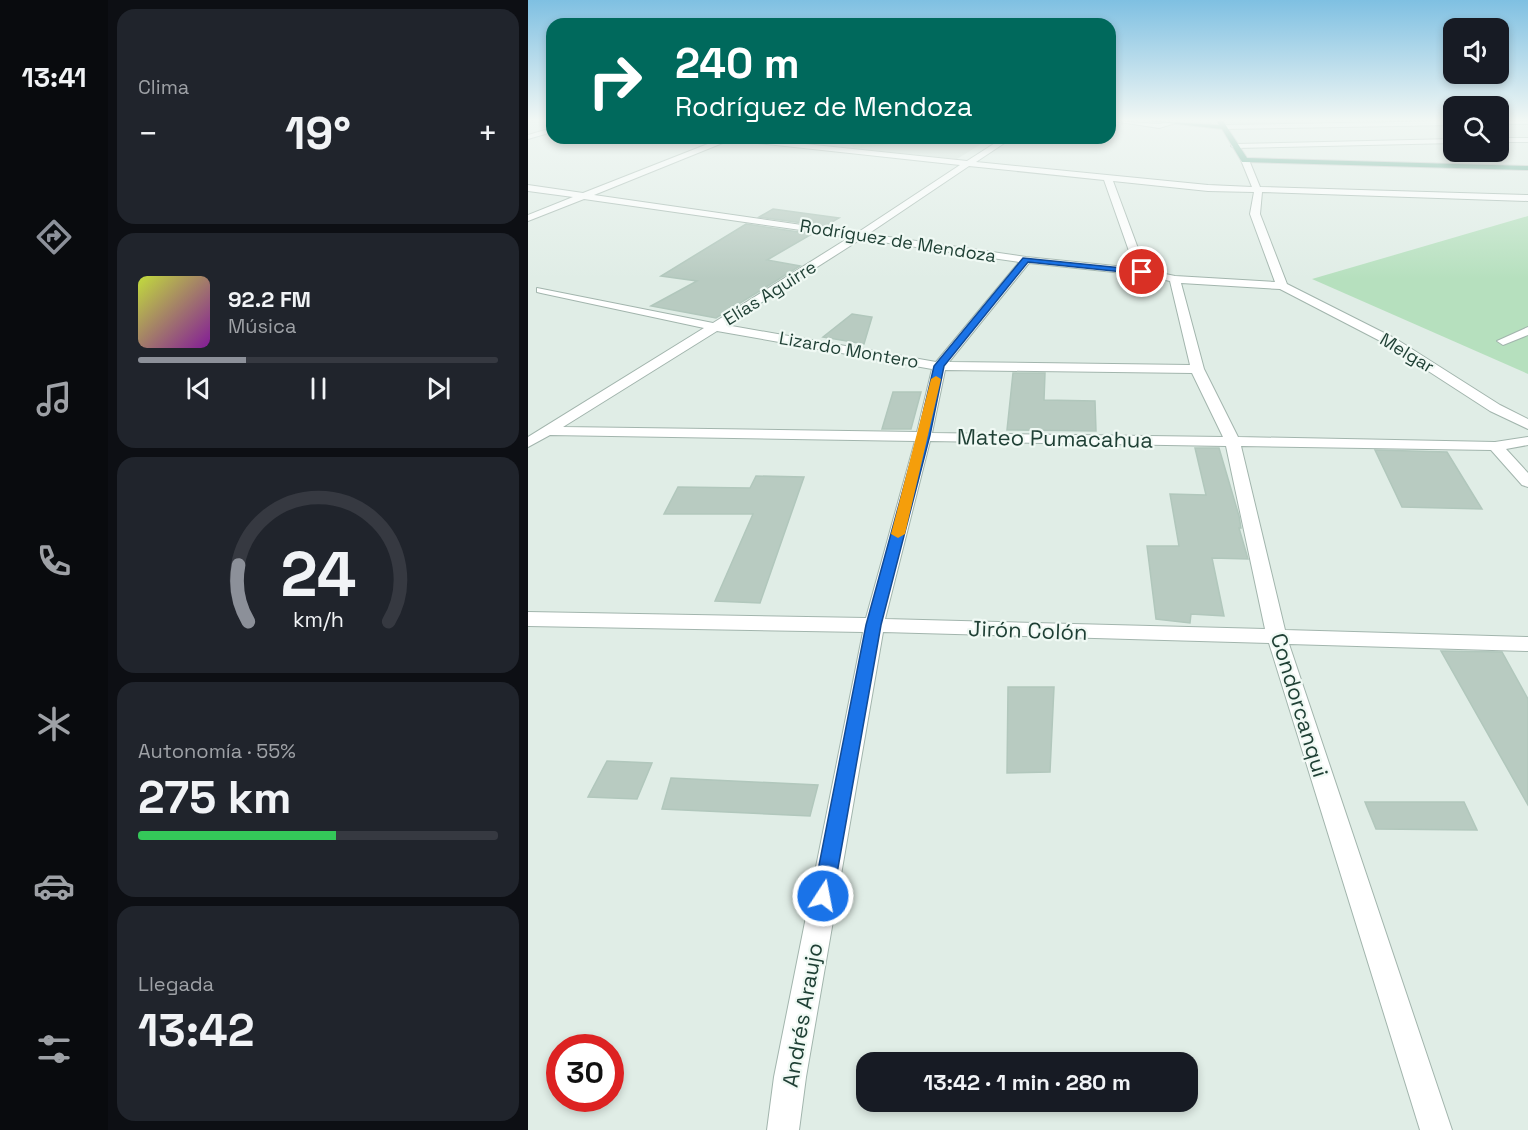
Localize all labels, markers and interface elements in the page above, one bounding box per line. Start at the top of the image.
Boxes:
map controls [1443,18,1509,162]
button: sound [1443,18,1509,84]
text: 240 m [675,37,800,90]
icon: right [576,42,654,120]
text: 13:41 [21,60,87,95]
text: Clima [138,74,189,100]
text: Rodríguez de Mendoza [675,89,973,124]
button: search [1443,96,1509,162]
text: 19° [285,105,351,162]
text: − [138,113,158,155]
text: + [478,113,498,155]
street label: Rodríguez de Mendoza [798,214,998,267]
icon: directions [33,216,75,258]
pin [1116,246,1167,297]
street label: Elías Aguirre [719,255,820,330]
icon: arrive [1125,255,1158,288]
text: 92.2 FM [228,285,311,313]
text: Música [228,313,296,339]
street label: Lizardo Montero [777,326,921,373]
street label: Melgar [1376,327,1439,378]
icon: previous [182,372,215,405]
icon: pause [302,372,335,405]
icon: next [422,372,455,405]
icon: music [33,378,75,420]
street label: Mateo Pumacahua [957,422,1154,454]
text: 24 [280,535,356,614]
icon: phone [33,540,75,582]
text: km/h [292,606,344,633]
street label: Jirón Colón [968,614,1088,646]
street label: Condorcanqui [1265,630,1335,780]
icon: climate [33,703,75,745]
text: Autonomía · 55% [138,738,296,764]
text: 275 km [138,769,291,826]
position arrow [791,864,855,928]
icon: car [33,865,75,907]
street label: Andrés Araujo [776,941,828,1089]
text: Llegada [138,971,214,997]
text: 13:42 [138,1002,254,1059]
icon: filters [33,1028,75,1070]
speed limit sign: 30 [546,1034,624,1112]
text: 13:42 · 1 min · 280 m [923,1068,1131,1096]

